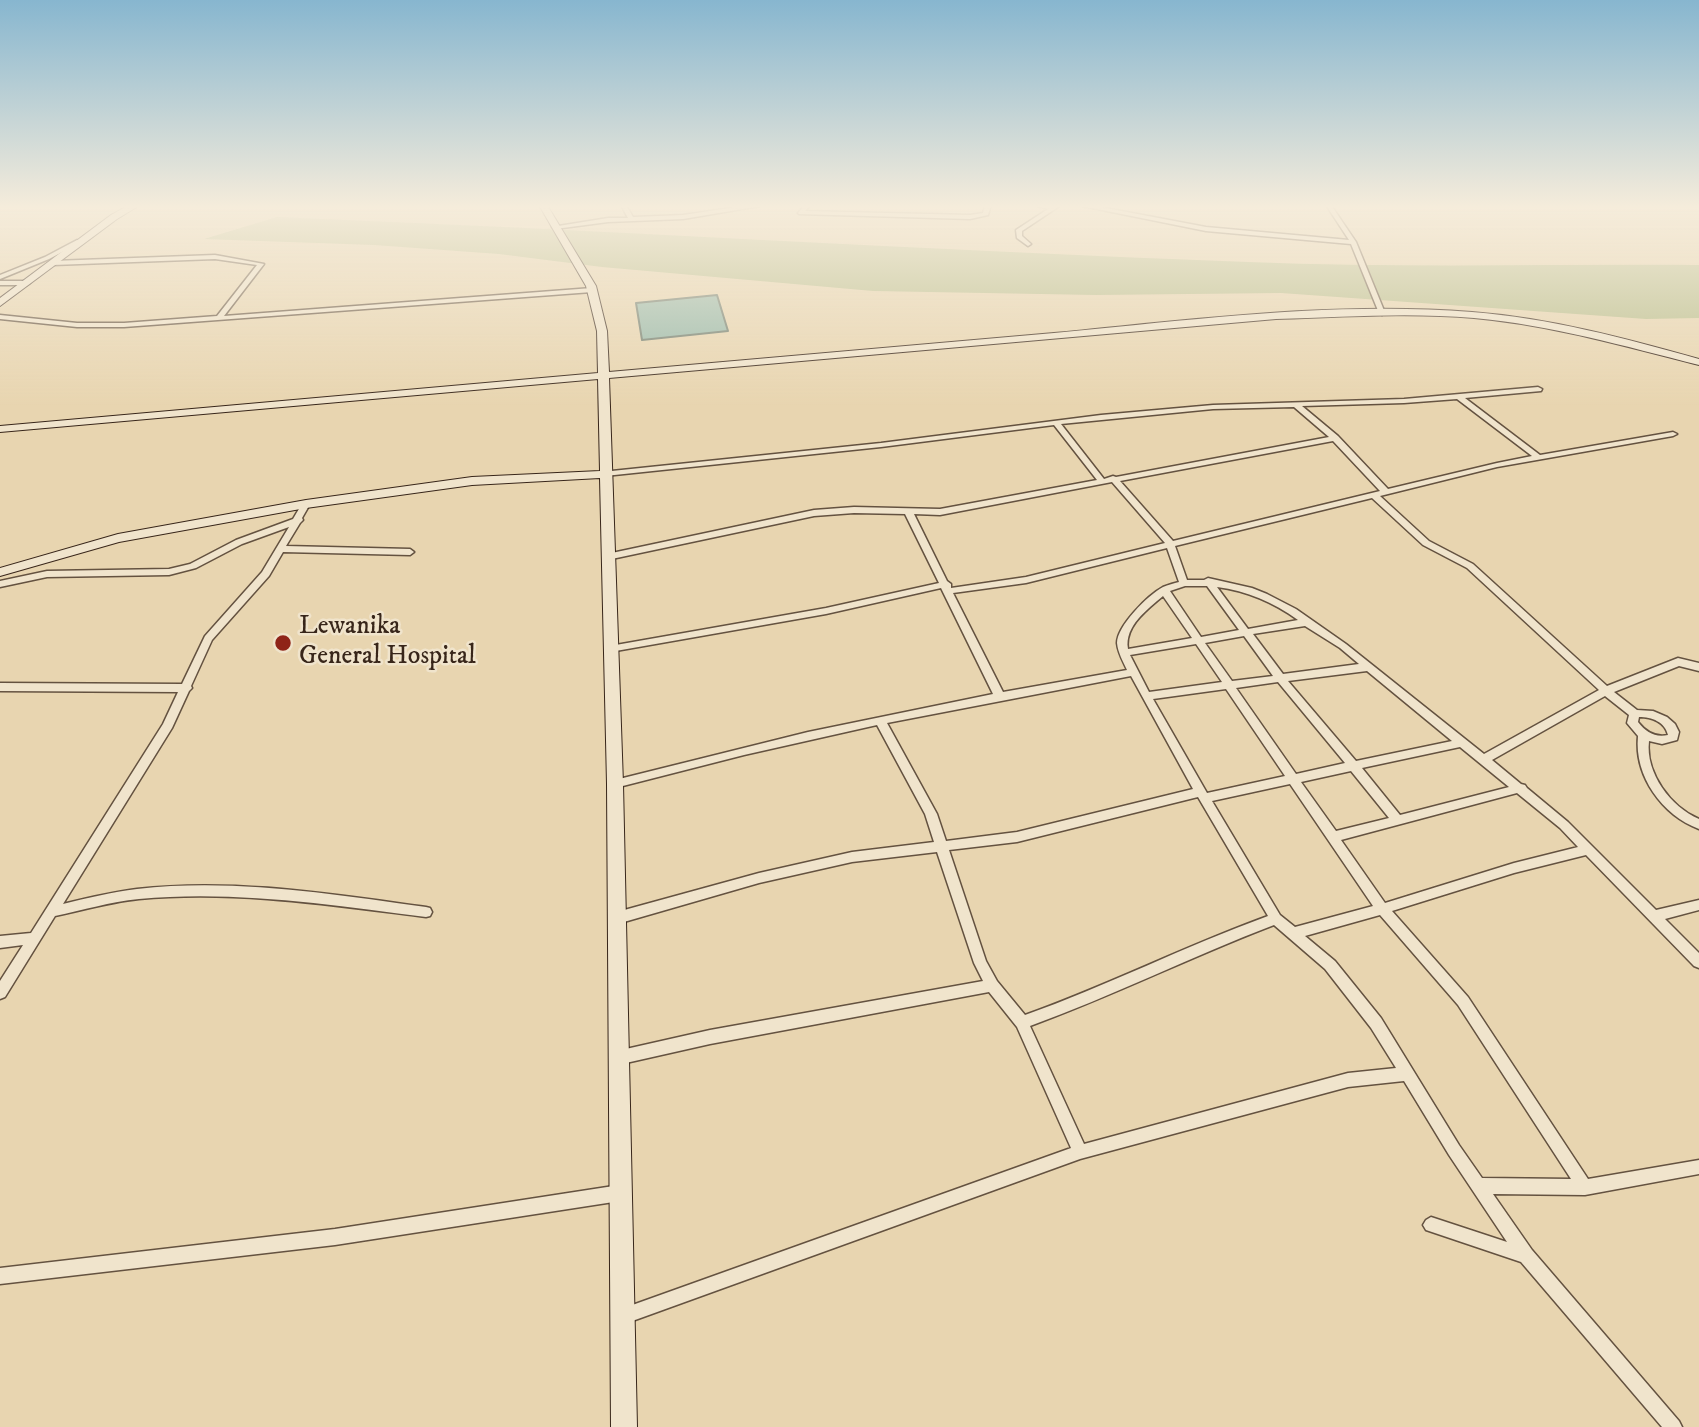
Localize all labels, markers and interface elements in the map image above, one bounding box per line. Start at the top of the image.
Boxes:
place label: Lewanika General Hospital [299,612,476,674]
marker: Lewanika General Hospital [273,633,293,653]

